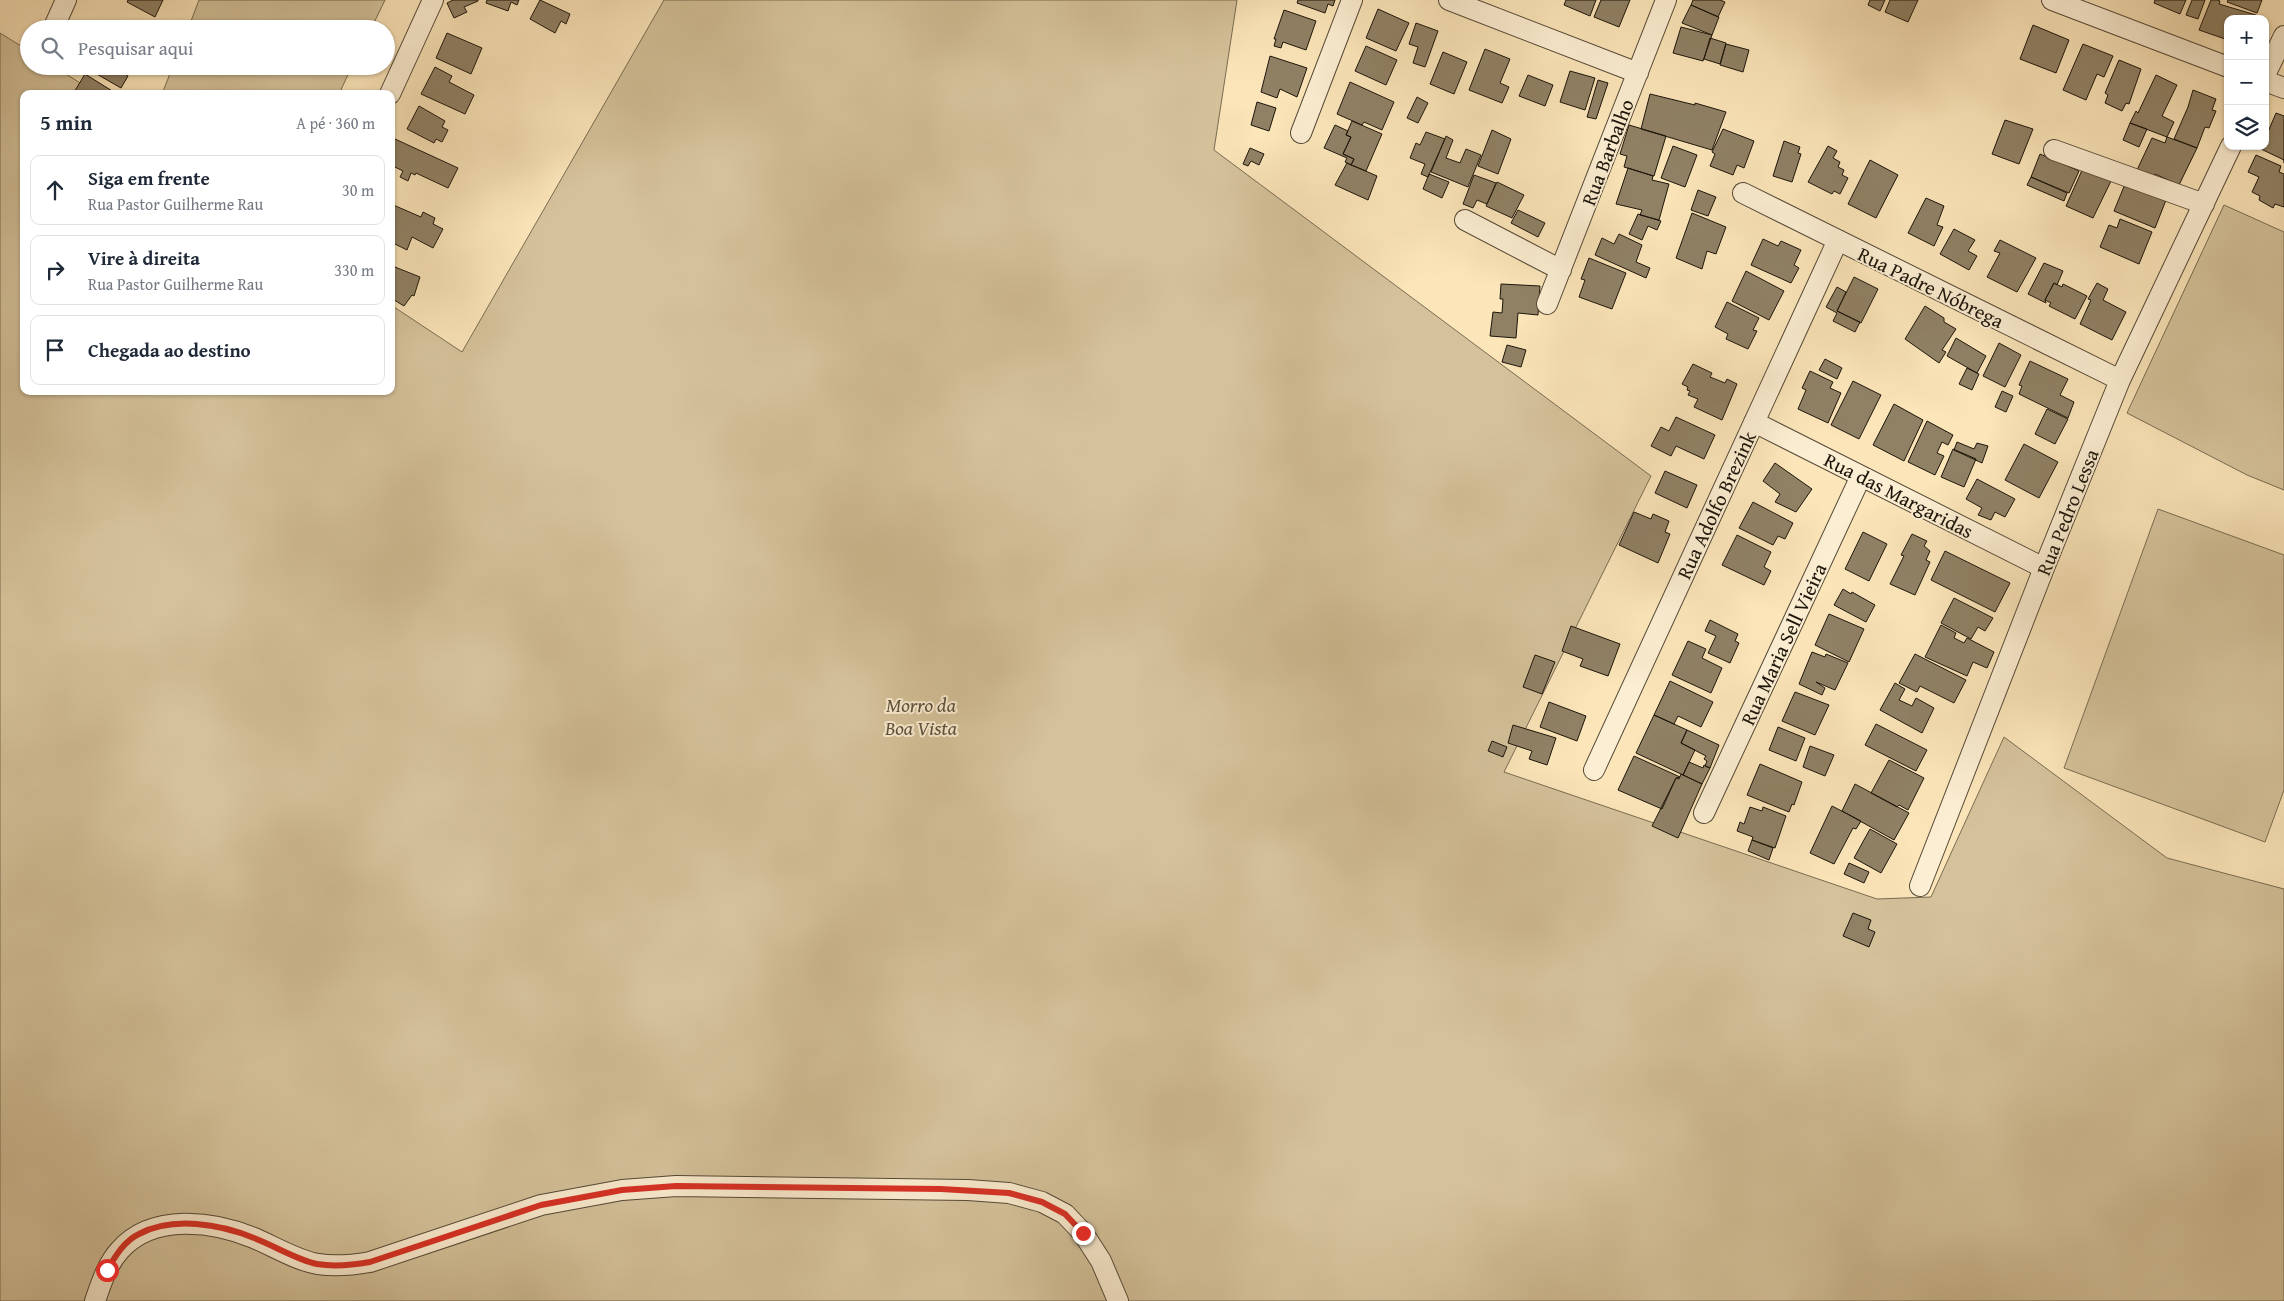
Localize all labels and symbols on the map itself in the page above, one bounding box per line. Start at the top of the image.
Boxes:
street label: Rua Barbalho [1573,94,1641,210]
street label: Rua Padre Nóbrega [1853,239,2009,335]
street label: Rua Adolfo Brezink [1669,425,1763,584]
street label: Rua Pedro Lessa [2028,444,2106,580]
street label: Rua das Margaridas [1819,445,1979,545]
street label: Rua Maria Sell Vieira [1733,558,1834,730]
park label: Morro da Boa Vista [884,690,958,742]
route end [1072,1222,1095,1245]
route start [96,1259,119,1282]

